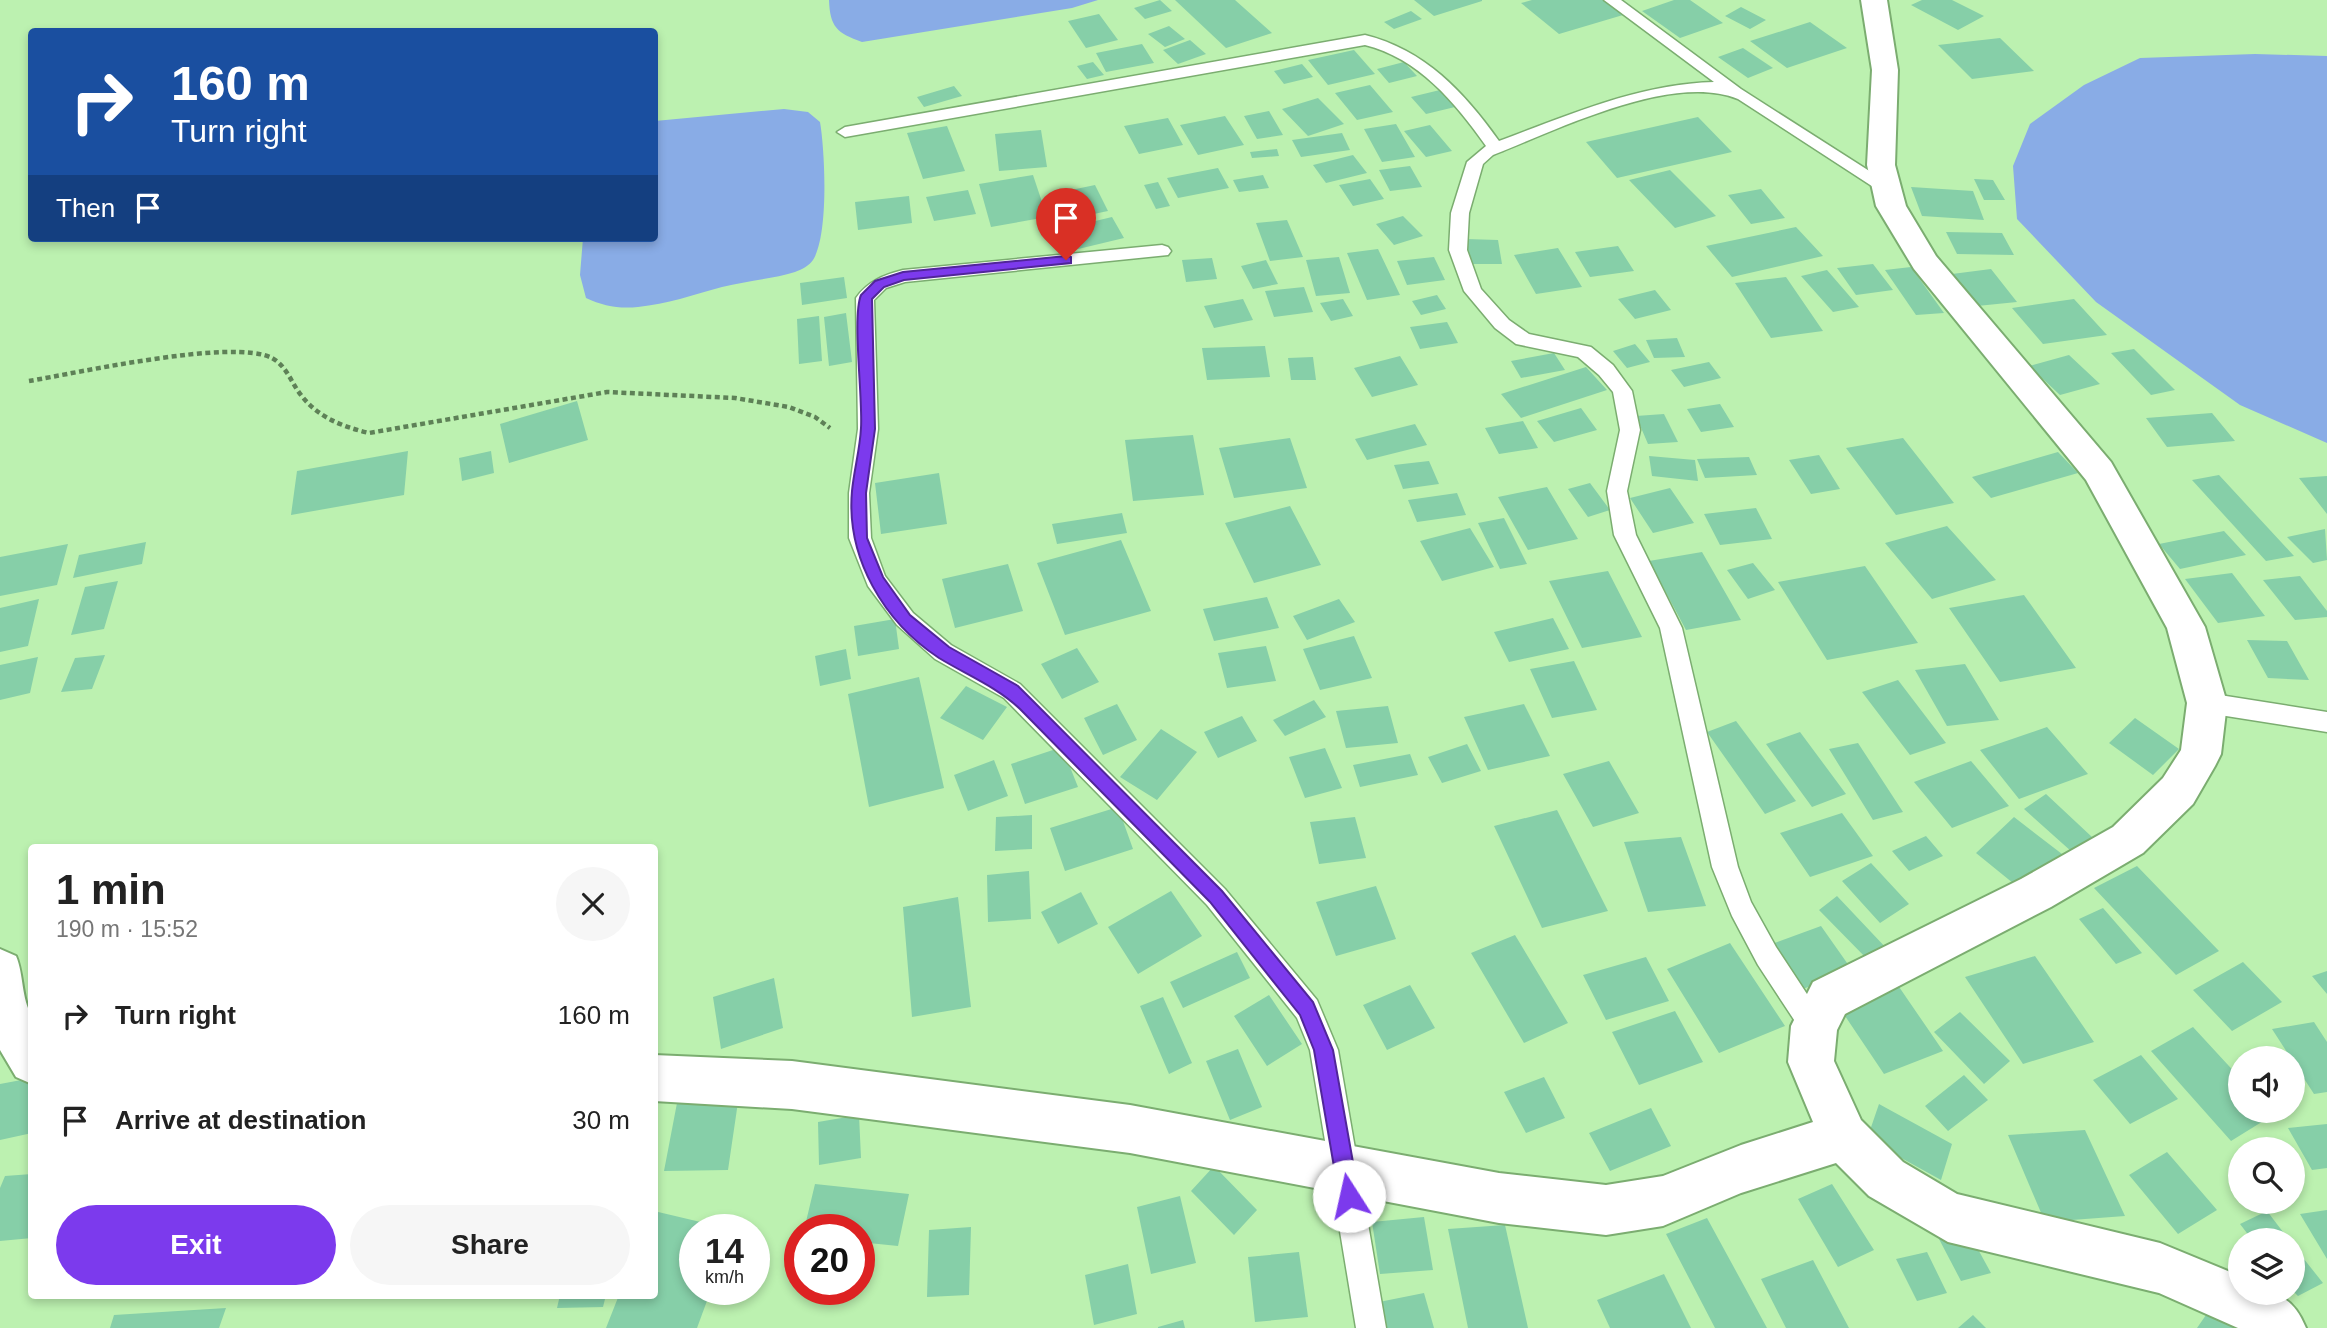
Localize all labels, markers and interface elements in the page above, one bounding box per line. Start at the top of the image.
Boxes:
icon: right [56,56,147,147]
text: 160 m [171,56,310,110]
text: Turn right [171,113,307,149]
pin [1036,188,1096,260]
icon: arrive [129,189,167,227]
text: Then [56,193,115,223]
icon: arrive [1047,199,1085,237]
text: 1 min [56,866,166,913]
button: close [556,867,630,941]
text: 190 m · 15:52 [56,916,198,942]
icon: right [56,997,94,1035]
text: Turn right [115,1000,236,1030]
text: 160 m [558,1000,630,1030]
map controls [2228,1046,2305,1305]
button: sound [2228,1046,2305,1123]
icon: arrive [56,1102,94,1140]
text: Arrive at destination [115,1105,366,1135]
text: 30 m [572,1105,630,1135]
button: search [2228,1137,2305,1214]
position arrow [1312,1159,1386,1233]
button: Exit [56,1205,336,1285]
button: Share [350,1205,630,1285]
speed limit sign: 20 [784,1214,875,1305]
button: layers [2228,1228,2305,1305]
text: 14 [705,1231,744,1270]
text: km/h [705,1267,744,1287]

